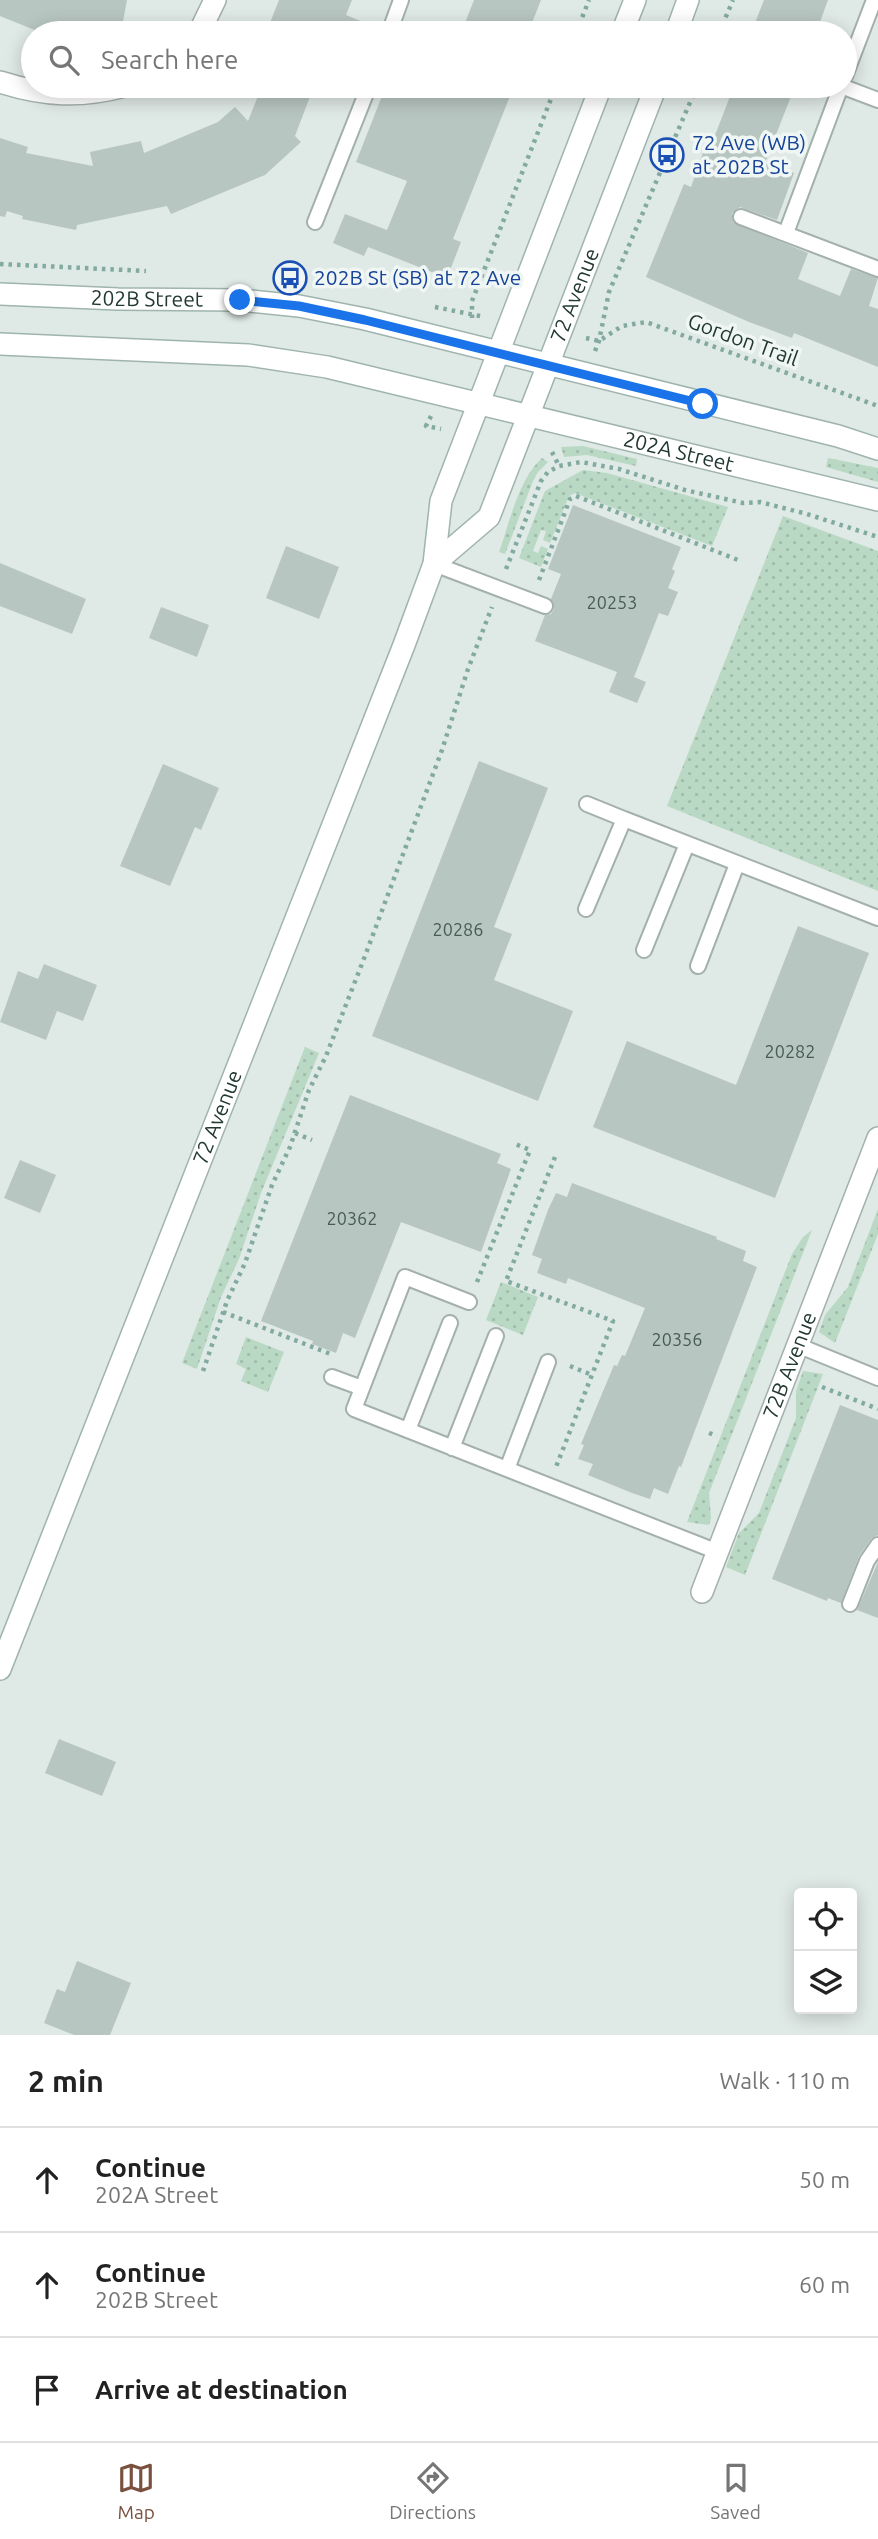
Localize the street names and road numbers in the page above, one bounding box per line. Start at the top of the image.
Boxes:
street label: 72 Avenue [545,244,603,346]
street label: 202B Street [90,285,203,311]
street label: Gordon Trail [685,308,802,370]
street label: 202A Street [621,426,737,476]
street label: 72 Avenue [187,1066,246,1168]
street label: 72B Avenue [757,1308,820,1422]

